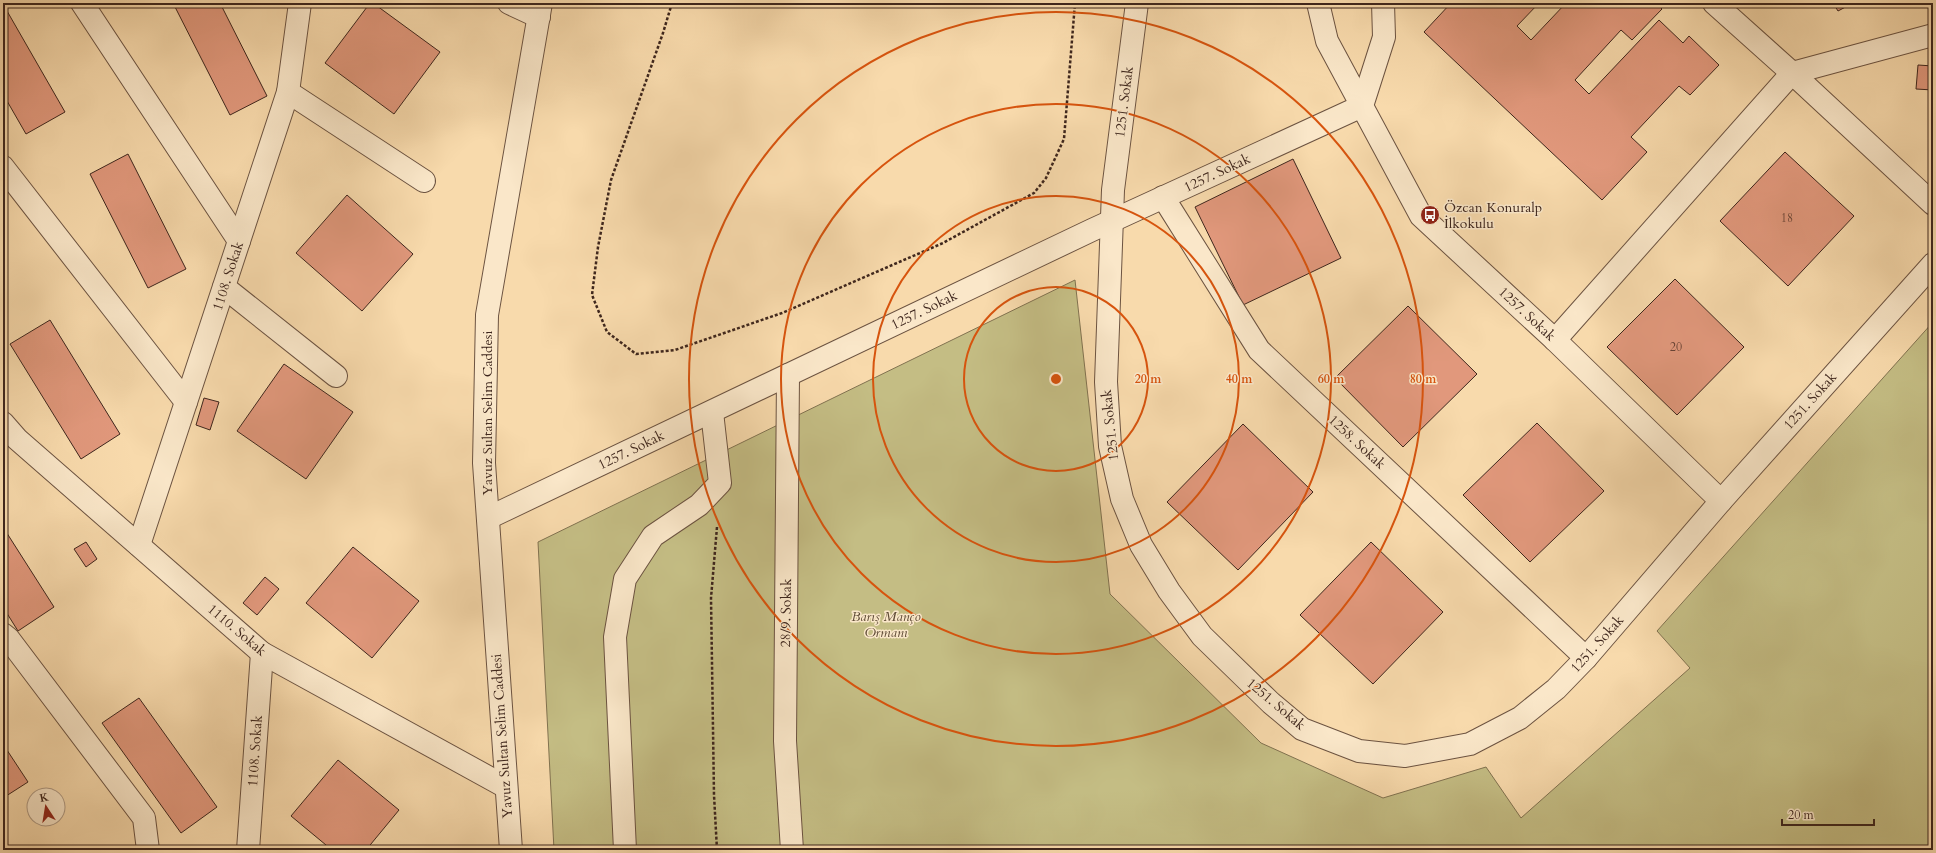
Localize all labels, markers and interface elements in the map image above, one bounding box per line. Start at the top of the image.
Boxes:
street label: 1251. Sokak [1110,65,1138,139]
street label: 1257. Sokak [1181,149,1254,197]
place label: Özcan Konuralp İlkokulu [1444,198,1542,233]
bus stop icon: Özcan Konuralp İlkokulu [1419,204,1441,226]
house number: 18 [1781,210,1793,226]
street label: 1108. Sokak [208,239,248,313]
street label: 1257. Sokak [1494,283,1560,346]
street label: 1257. Sokak [888,286,961,334]
street label: Yavuz Sultan Selim Caddesi [478,331,497,495]
house number: 20 [1670,339,1682,355]
street label: 1251. Sokak [1779,368,1841,434]
text: 20 m [1135,371,1162,387]
text: 40 m [1226,371,1253,387]
text: 60 m [1318,371,1345,387]
text: 80 m [1410,371,1437,387]
centre of rings [1049,372,1063,386]
street label: 1251. Sokak [1097,388,1123,462]
street label: 1258. Sokak [1324,411,1390,474]
street label: 1257. Sokak [595,426,668,474]
street label: 28/9. Sokak [776,578,796,648]
street label: 1110. Sokak [203,600,271,661]
park label: Barış Manço Ormanı [851,607,921,642]
street label: 1251. Sokak [1566,611,1628,677]
street label: Yavuz Sultan Selim Caddesi [487,653,517,819]
street label: 1251. Sokak [1242,674,1310,735]
street label: 1108. Sokak [243,714,267,787]
north arrow [26,787,66,827]
text: K [38,789,50,806]
scale bar [1782,801,1874,827]
text: 20 m [1788,807,1815,823]

